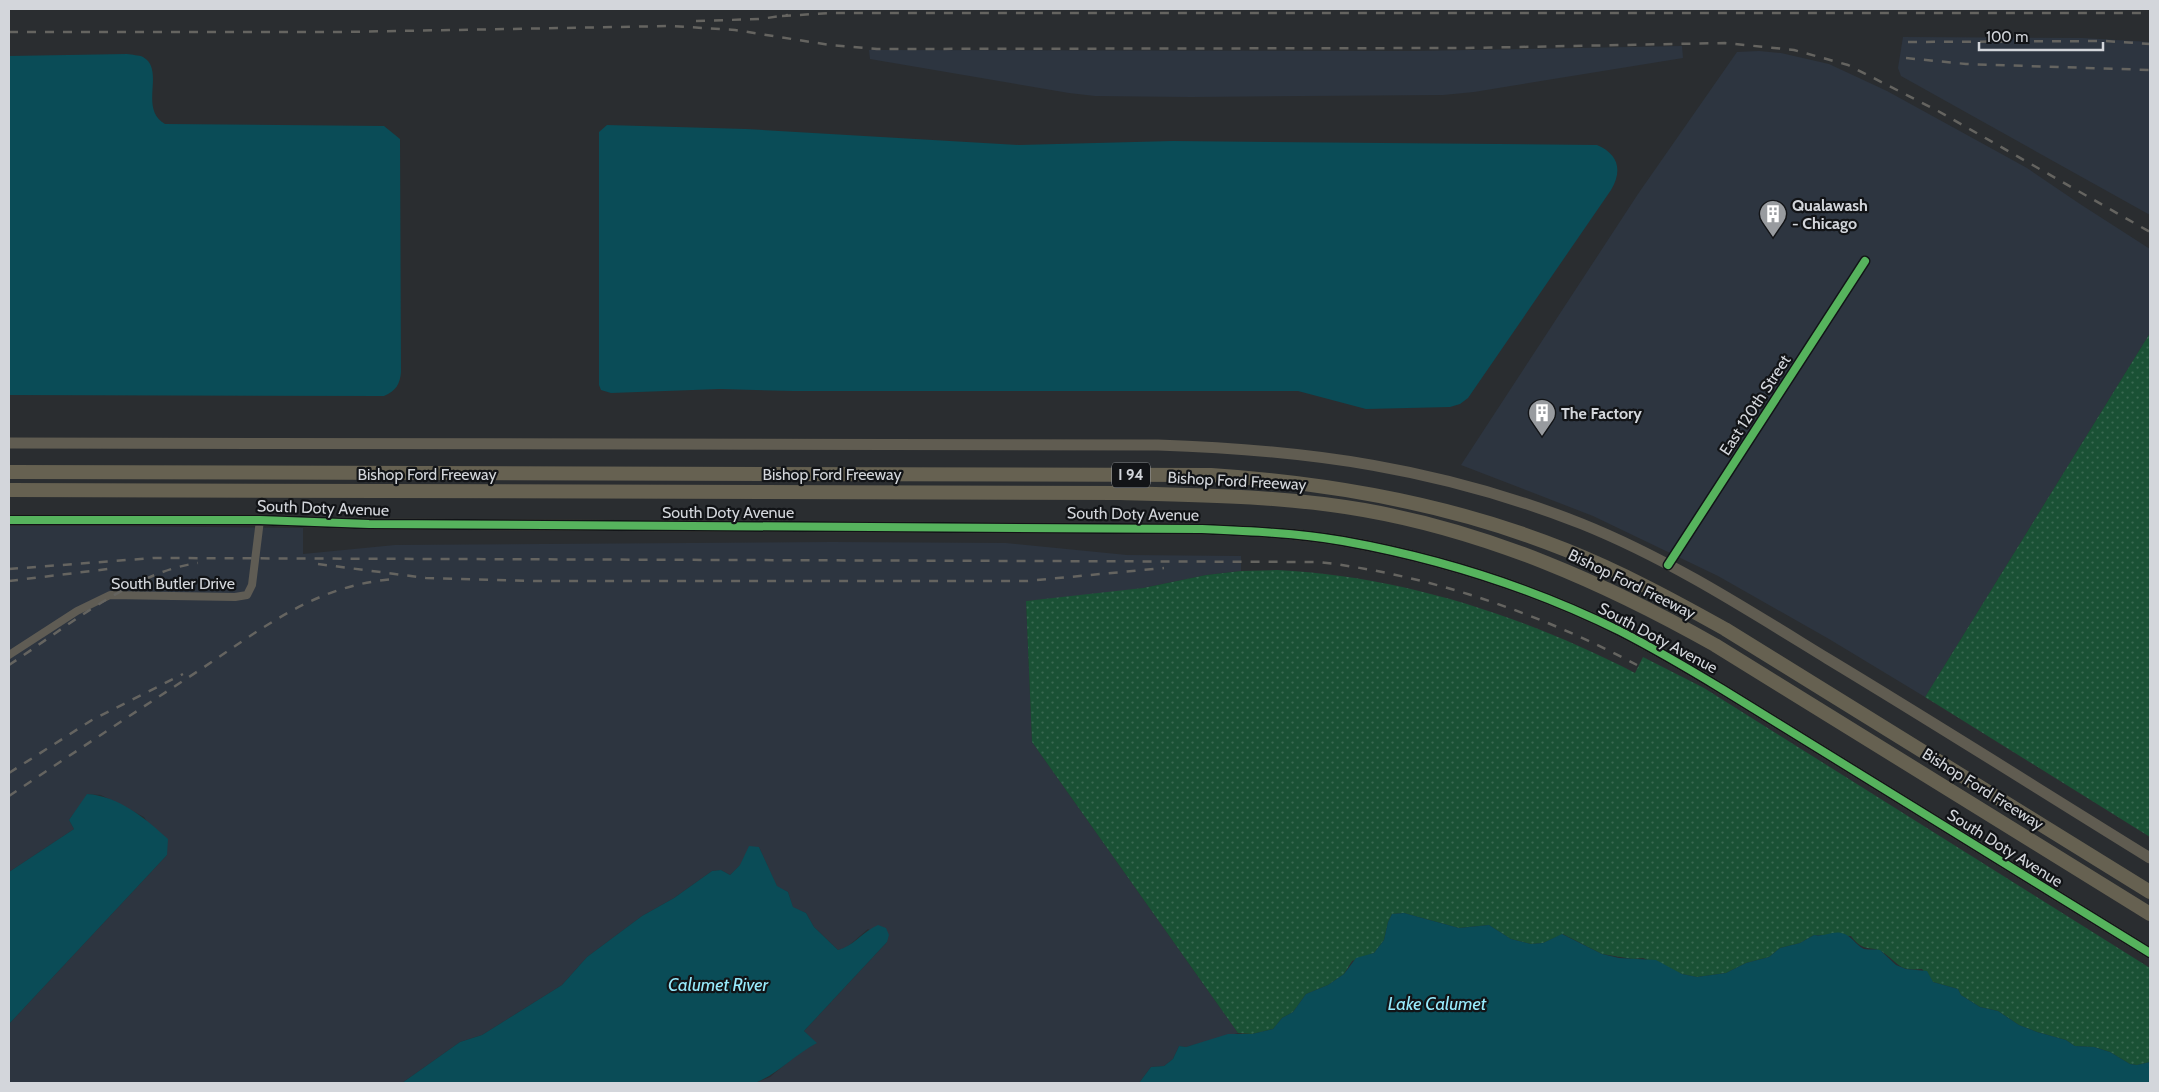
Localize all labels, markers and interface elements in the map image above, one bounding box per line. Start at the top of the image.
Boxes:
scale bar [1979,20,2103,52]
text: 100 m [1986,28,2028,46]
place label: Qualawash - Chicago [1792,196,1868,233]
building icon: Qualawash - Chicago [1758,199,1788,238]
street label: East 120th Street [1716,351,1795,459]
building icon: The Factory [1527,398,1557,437]
place label: The Factory [1561,404,1642,423]
road number: I 94 [1112,462,1150,488]
street label: Bishop Ford Freeway [357,465,497,484]
street label: Bishop Ford Freeway [762,465,902,484]
street label: Bishop Ford Freeway [1167,468,1307,494]
street label: South Doty Avenue [257,496,389,520]
street label: South Doty Avenue [662,503,794,522]
street label: South Doty Avenue [1067,503,1199,525]
street label: Bishop Ford Freeway [1565,545,1699,623]
street label: South Butler Drive [111,574,235,593]
street label: South Doty Avenue [1595,599,1721,677]
street label: Bishop Ford Freeway [1919,744,2047,834]
street label: South Doty Avenue [1944,805,2066,891]
water label: Calumet River [668,974,770,996]
water label: Lake Calumet [1388,993,1487,1015]

